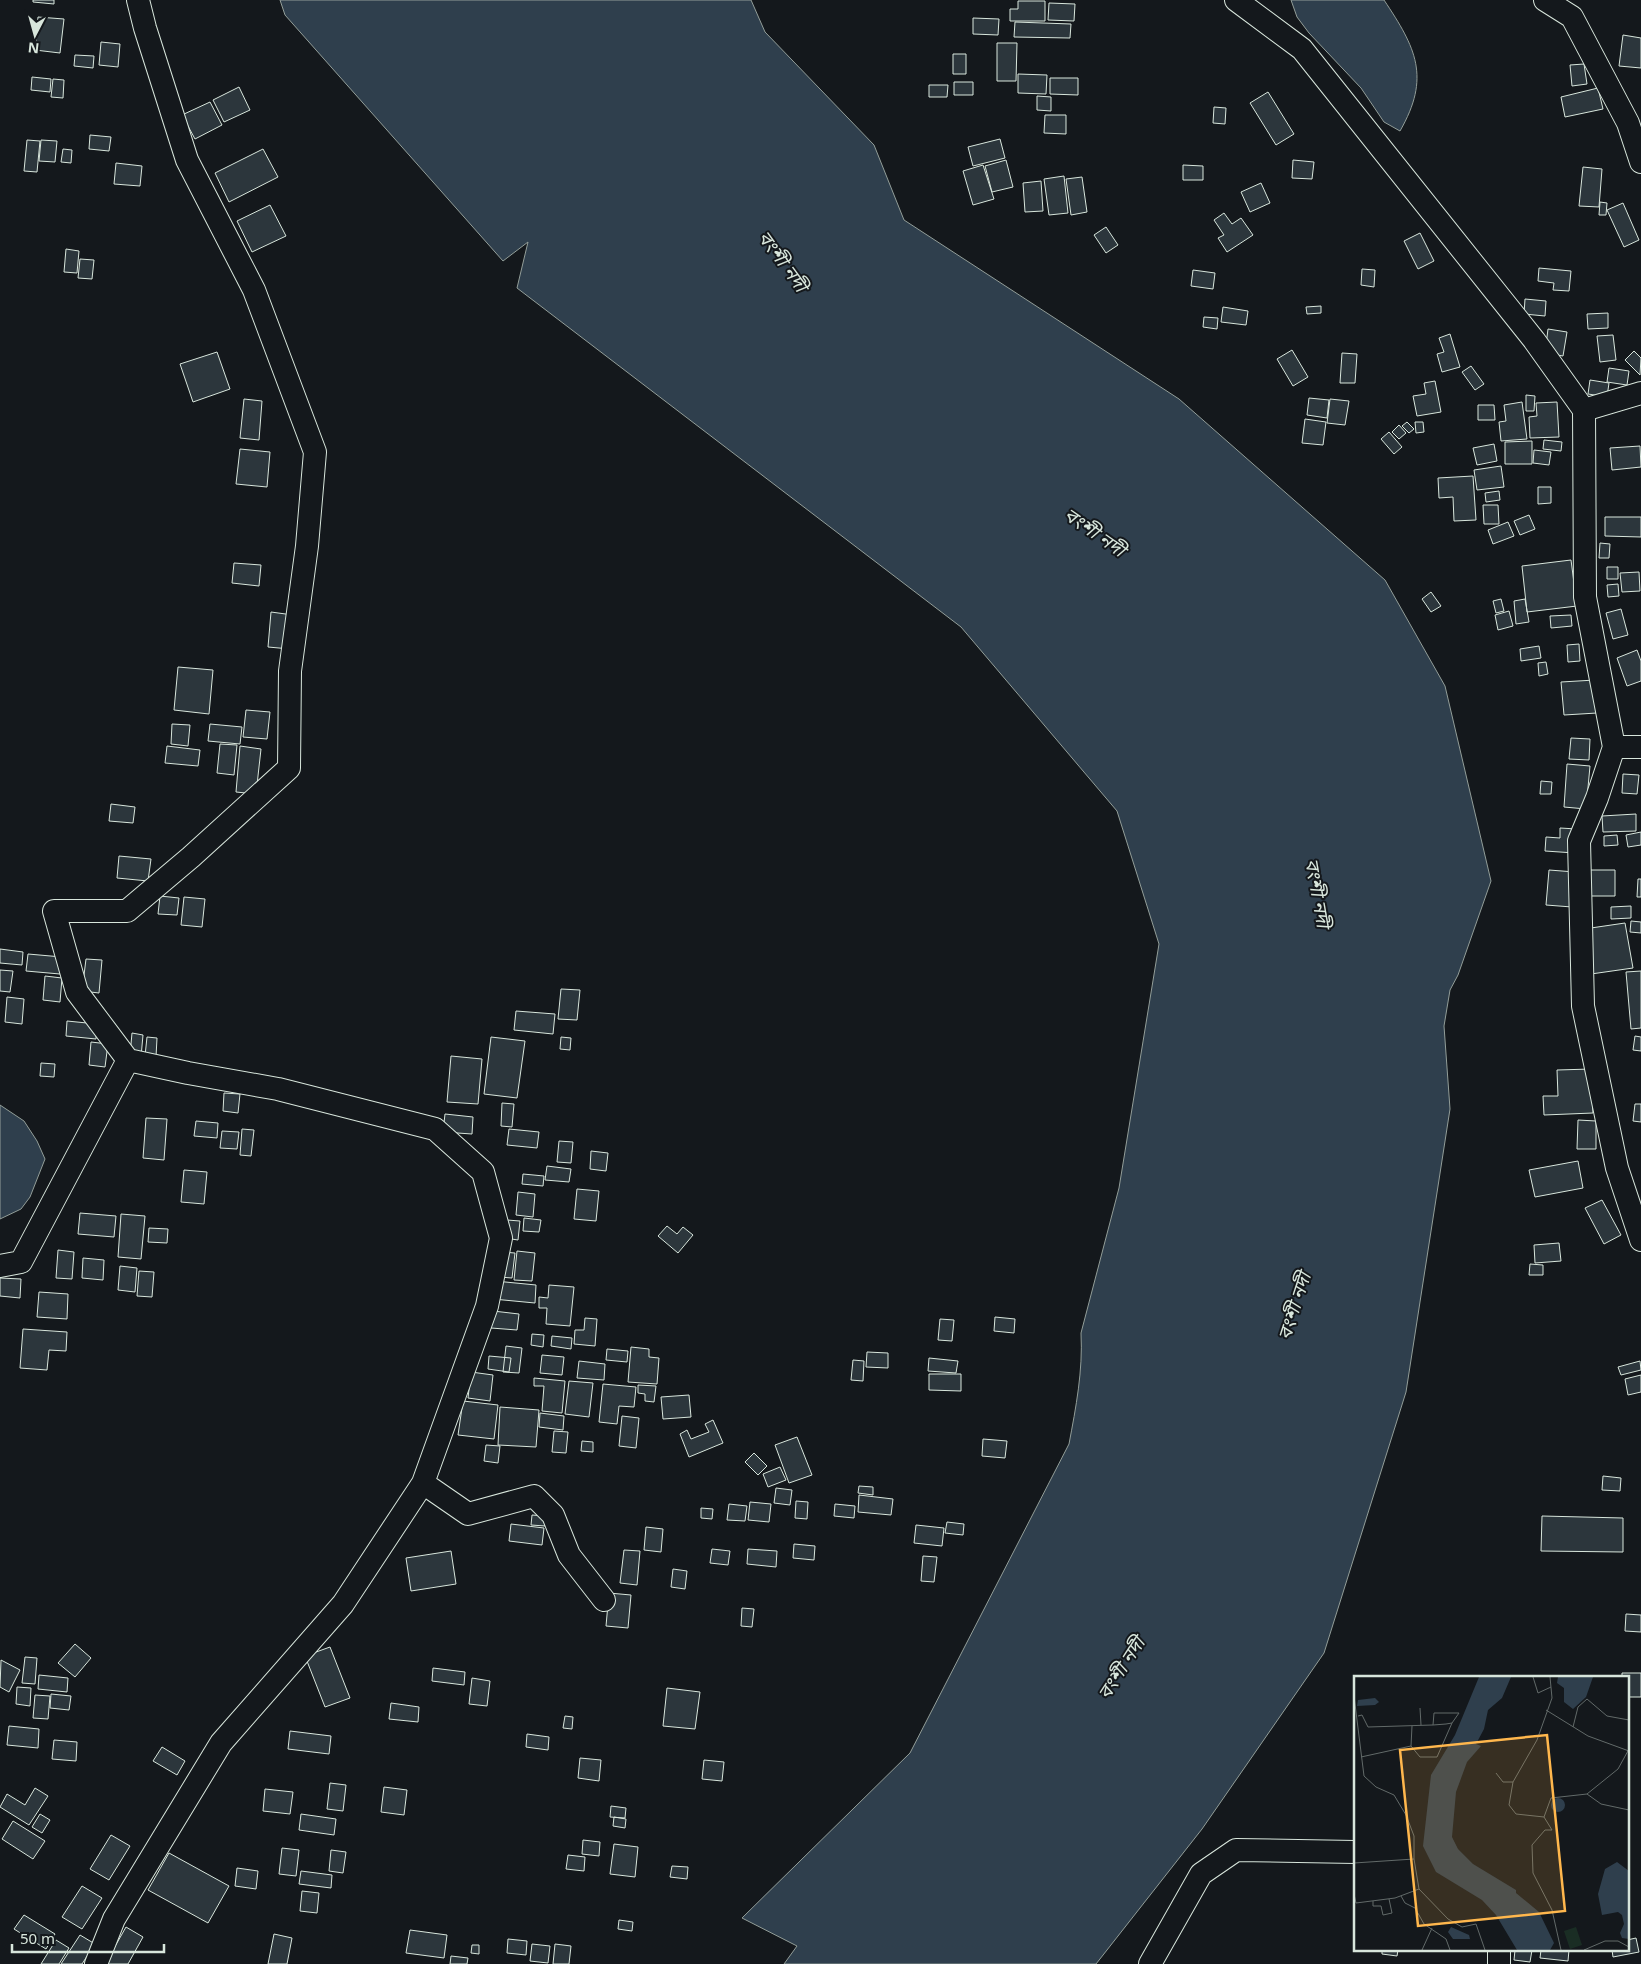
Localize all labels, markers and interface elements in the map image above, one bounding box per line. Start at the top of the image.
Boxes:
north arrow [10,10,60,60]
text: N [27,38,40,58]
water label: বংশী নদী [752,225,816,300]
water label: বংশী নদী [1059,501,1134,565]
water label: বংশী নদী [1299,856,1338,933]
water label: বংশী নদী [1271,1265,1318,1343]
water label: বংশী নদী [1091,1628,1153,1704]
inset map [1354,1676,1628,1952]
scale bar [12,1922,165,1954]
text: 50 m [20,1928,55,1948]

